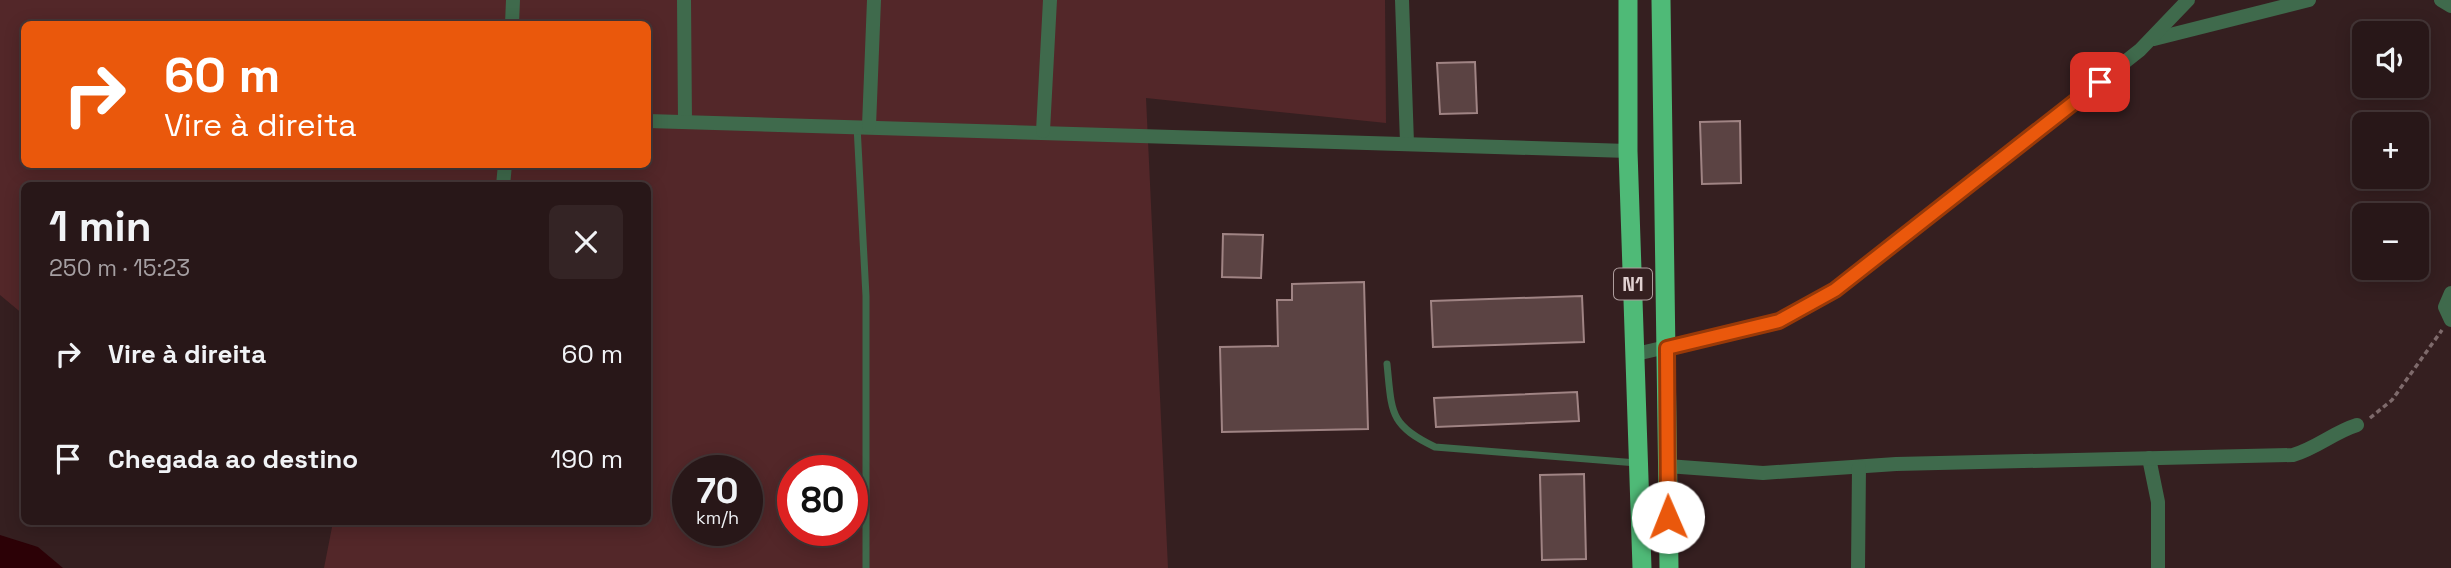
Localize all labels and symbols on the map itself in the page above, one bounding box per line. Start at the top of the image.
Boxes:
pin [2070,52,2130,112]
road number: N1 [1614,268,1652,300]
speed limit sign: 80 [777,455,868,546]
position arrow [1631,480,1705,554]

